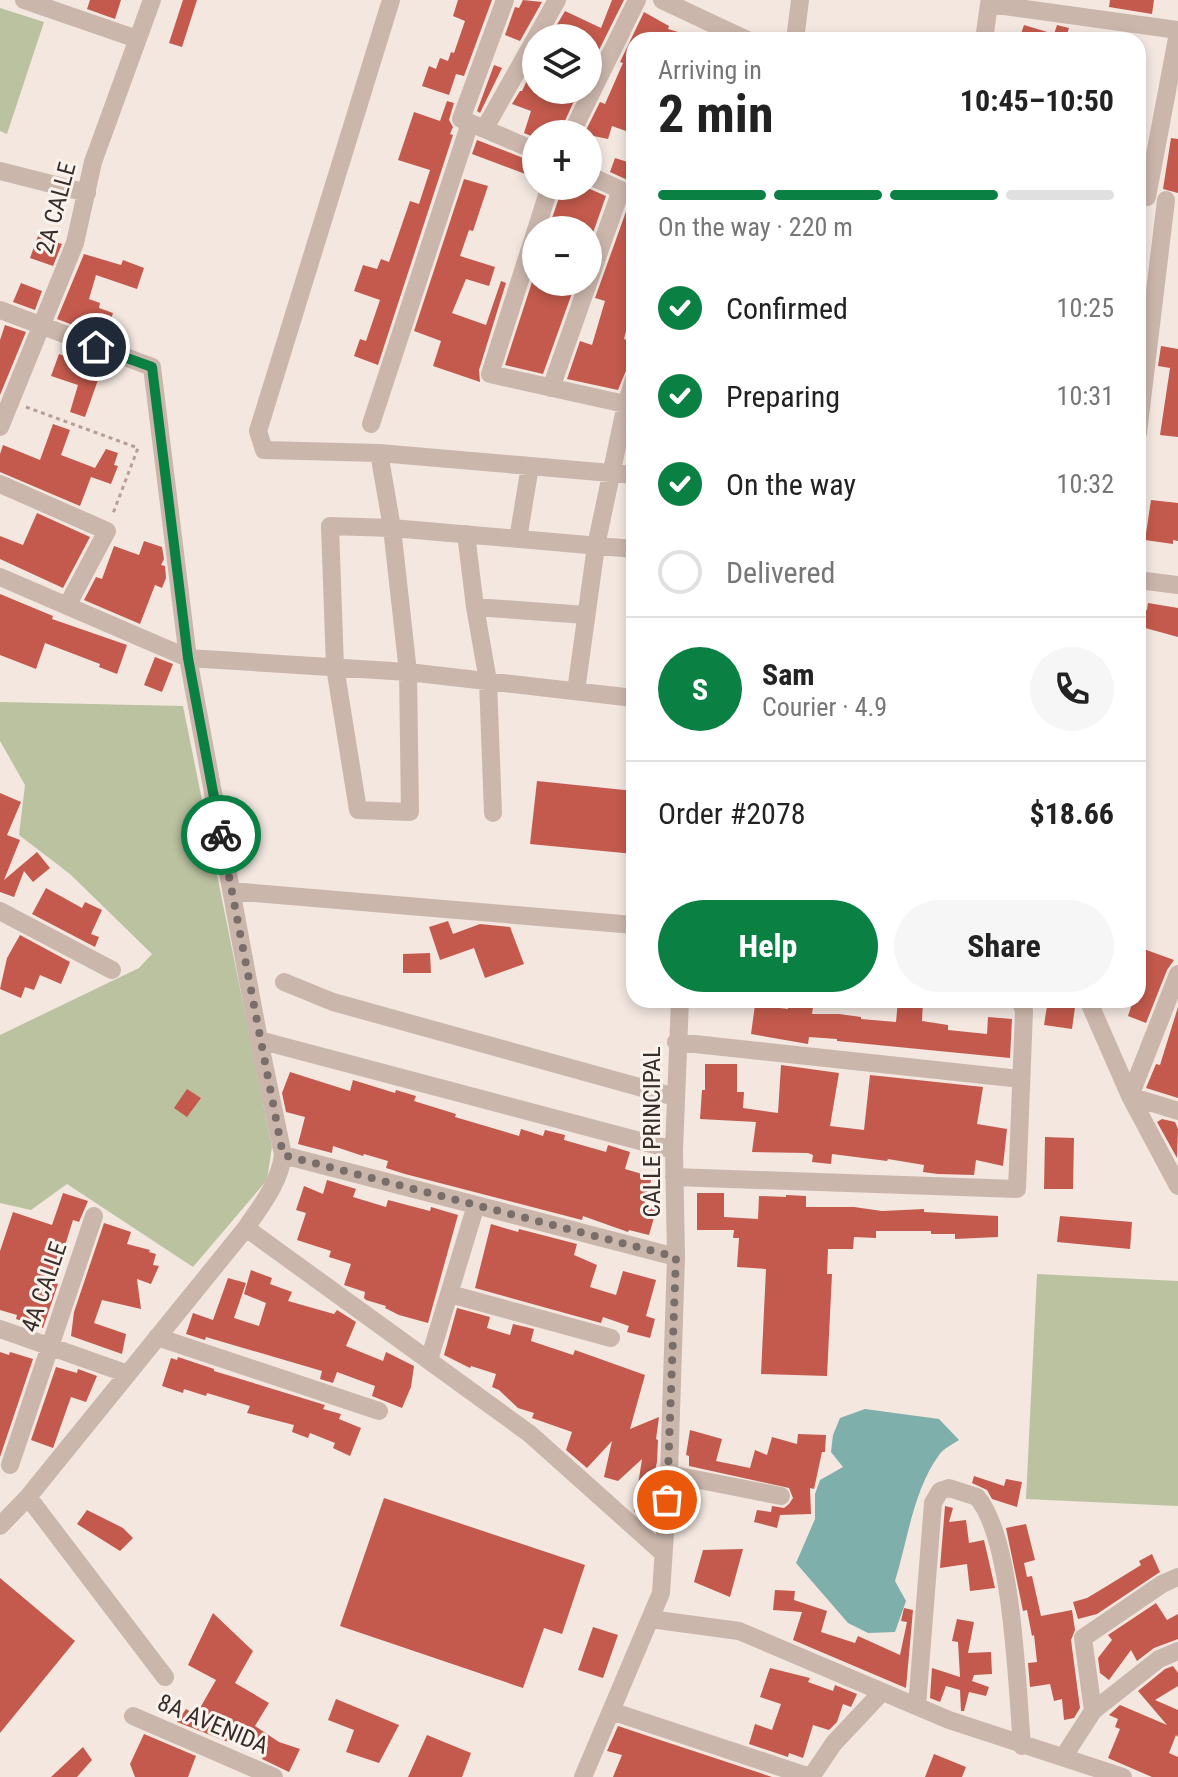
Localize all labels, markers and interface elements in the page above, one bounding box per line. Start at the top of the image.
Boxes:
map controls [522,24,602,296]
button: layers [522,24,602,104]
text: Arriving in [658,55,762,85]
text: 10:45–10:50 [960,83,1114,118]
text: 2 min [658,84,774,145]
button: + [522,120,602,200]
street label: 2A CALLE [30,159,82,257]
text: On the way · 220 m [658,212,853,242]
button: − [522,216,602,296]
icon: check [658,286,702,330]
text: Confirmed [726,291,848,326]
text: 10:25 [1057,293,1114,323]
pin [62,313,130,381]
icon: home [74,325,118,369]
icon: check [658,374,702,418]
text: Preparing [726,379,840,414]
text: 10:31 [1057,381,1114,411]
icon: check [658,462,702,506]
text: On the way [726,467,856,502]
text: 10:32 [1057,469,1114,499]
text: Delivered [726,555,835,590]
button: phone [1030,647,1114,731]
text: Sam [762,657,815,692]
text: S [692,672,708,707]
text: Courier · 4.9 [762,692,887,722]
courier [181,795,261,875]
text: Order #2078 [658,796,806,831]
text: $18.66 [1029,796,1114,831]
icon: bike [199,813,243,857]
button: Help [658,900,878,992]
button: Share [894,900,1114,992]
street label: CALLE PRINCIPAL [638,1046,666,1218]
street label: 4A CALLE [16,1238,72,1336]
pin [633,1466,701,1534]
icon: bag [645,1478,689,1522]
street label: 8A AVENIDA [153,1688,273,1760]

